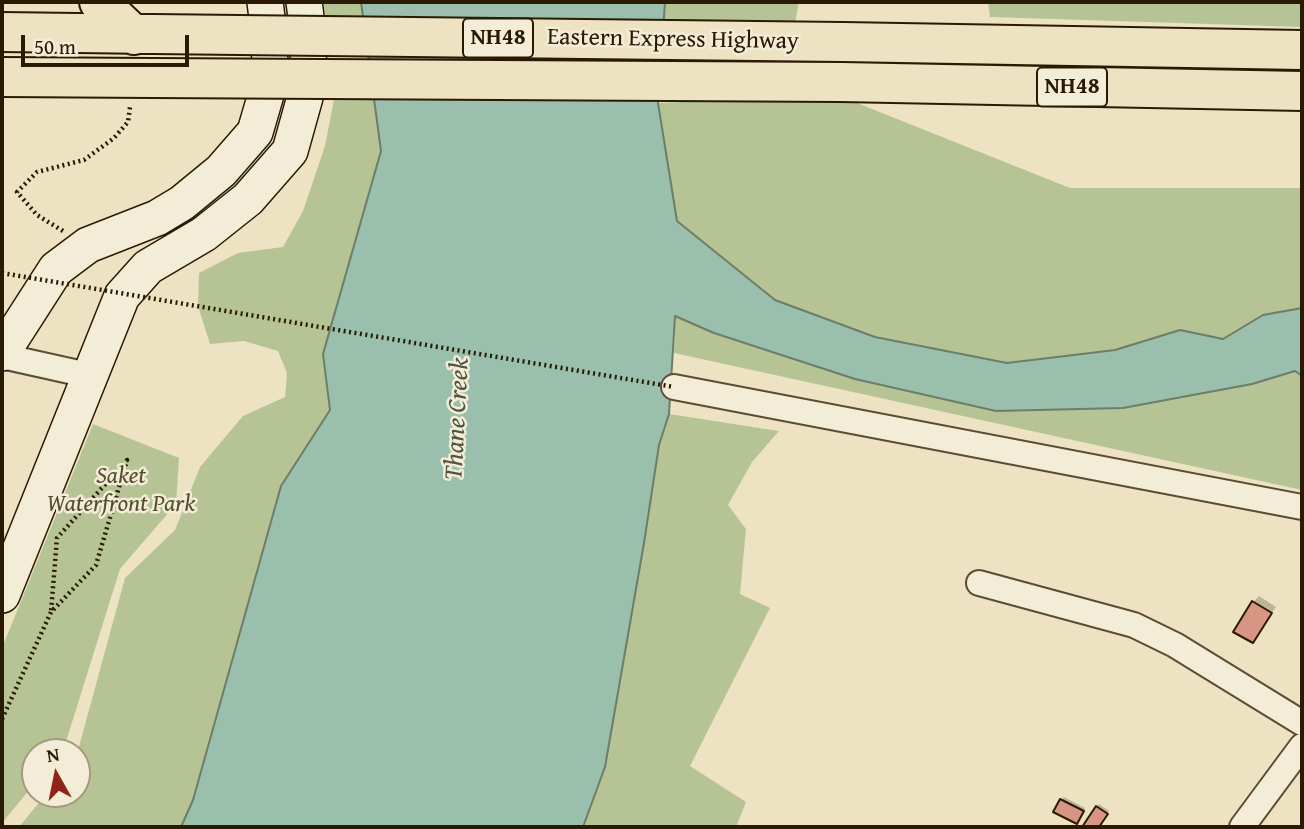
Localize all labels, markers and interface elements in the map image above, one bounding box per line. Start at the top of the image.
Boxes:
road number: NH48 [463,19,533,58]
scale bar [24,21,192,65]
street label: Eastern Express Highway [547,23,799,57]
text: 50 m [34,31,76,62]
road number: NH48 [1037,68,1107,106]
water label: Thane Creek [439,357,477,481]
park label: Saket Waterfront Park [47,463,195,519]
north arrow [21,738,91,808]
text: N [45,739,61,769]

